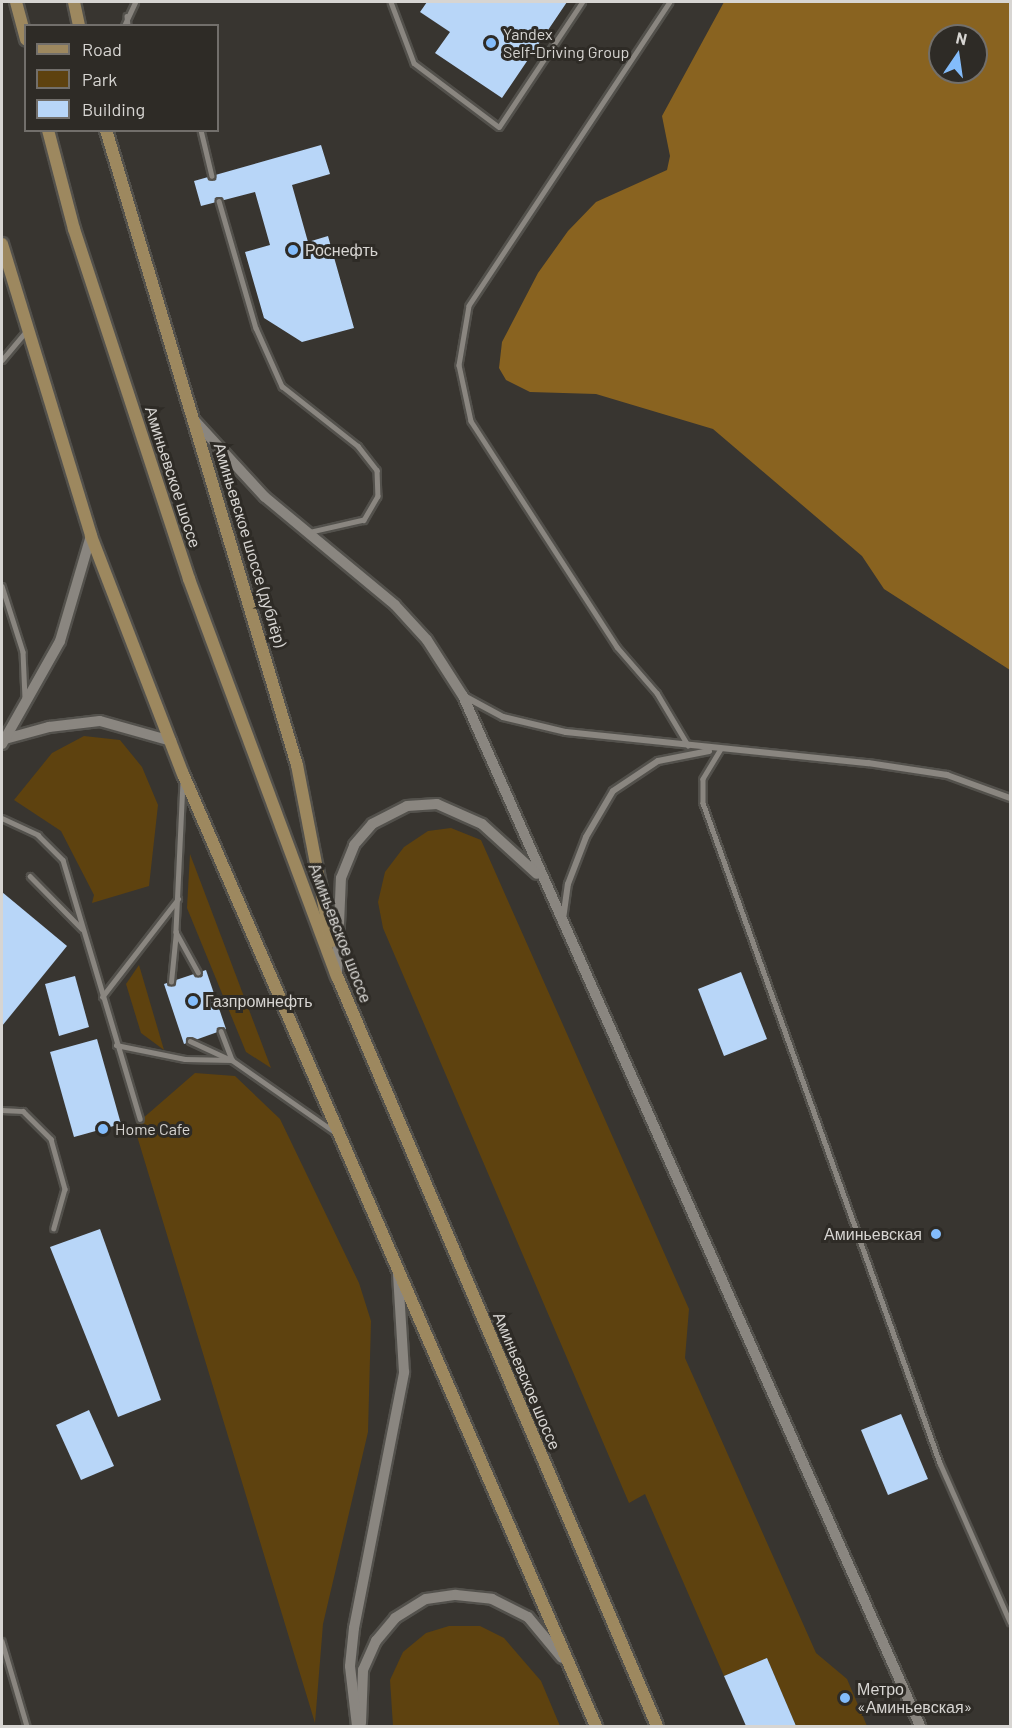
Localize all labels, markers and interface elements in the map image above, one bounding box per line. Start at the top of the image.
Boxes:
legend [24,24,219,132]
place label: Yandex Self-Driving Group [503,24,629,62]
north arrow [928,24,988,84]
text: N [954,27,969,48]
marker: Yandex Self-Driving Group [484,36,498,50]
text: Road [82,38,122,60]
text: Park [82,68,117,90]
text: Building [82,98,145,120]
place label: Роснефть [305,240,378,260]
marker: Роснефть [286,243,300,257]
street label: Аминьевское шоссе [141,404,205,550]
street label: Аминьевское шоссе (дублёр) [210,441,290,649]
street label: Аминьевское шоссе [305,861,375,1005]
place label: Газпромнефть [205,991,312,1011]
marker: Газпромнефть [186,994,200,1008]
place label: Home Cafe [115,1119,190,1139]
marker: Home Cafe [96,1122,110,1136]
place label: Аминьевская [824,1224,922,1244]
marker: Аминьевская [927,1225,945,1243]
street label: Аминьевское шоссе [489,1309,565,1453]
place label: Метро «Аминьевская» [857,1679,972,1717]
marker: Метро «Аминьевская» [838,1691,852,1705]

